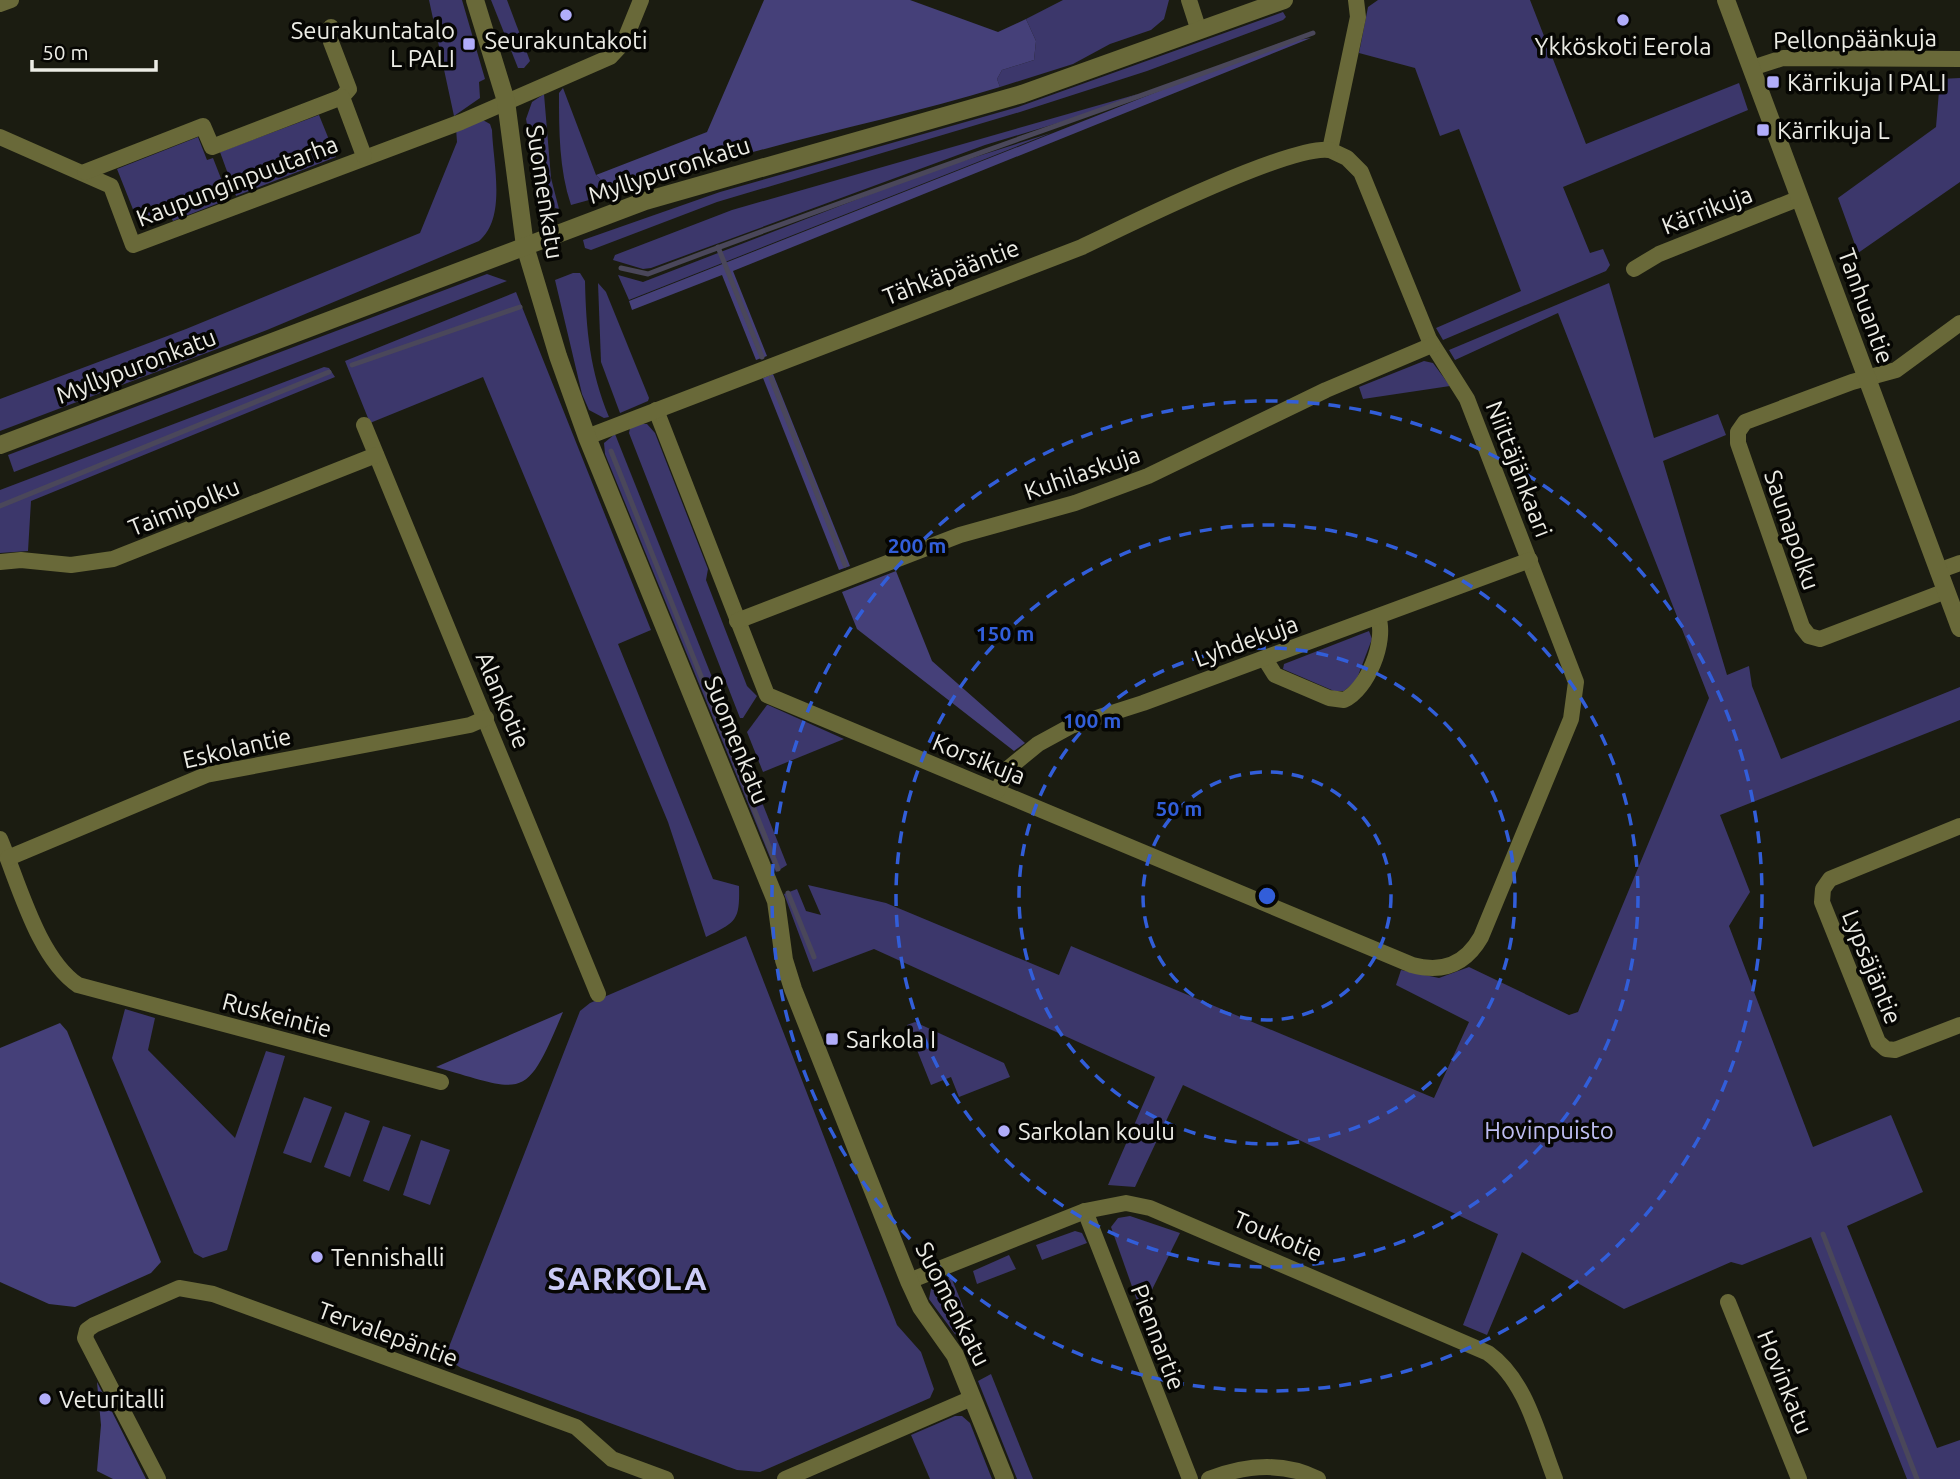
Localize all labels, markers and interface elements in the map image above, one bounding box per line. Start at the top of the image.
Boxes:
marker: Seurakuntakoti [558,7,574,23]
marker: Ykköskoti Eerola [1615,12,1631,28]
place label: Seurakuntatalo L PALI [291,17,455,72]
street label: Pellonpäänkuja [1773,24,1937,54]
place label: Seurakuntakoti [484,27,648,54]
scale bar [32,28,156,72]
place label: Ykköskoti Eerola [1534,33,1712,60]
marker: Seurakuntatalo L PALI [461,36,477,52]
text: 50 m [42,40,89,64]
place label: Kärrikuja I PALI [1787,69,1946,96]
marker: Kärrikuja I PALI [1765,74,1781,90]
place label: Kärrikuja L [1777,117,1890,144]
marker: Kärrikuja L [1755,122,1771,138]
street label: Suomenkatu [521,123,569,261]
street label: Kaupunginpuutarha [132,130,342,232]
street label: Myllypuronkatu [585,131,753,209]
street label: Kärrikuja [1658,180,1756,240]
street label: Tähkäpääntie [879,234,1023,310]
street label: Tanhuantie [1833,245,1899,367]
street label: Myllypuronkatu [52,323,220,409]
street label: Niittäjänkaari [1481,397,1557,541]
street label: Kuhilaskuja [1020,441,1144,505]
street label: Saunapolku [1759,467,1825,593]
street label: Taimipolku [125,473,243,541]
text: 200 m [888,533,946,557]
street label: Lyhdekuja [1190,610,1302,672]
text: 150 m [976,621,1034,645]
street label: Alankotie [471,648,535,752]
street label: Suomenkatu [699,672,775,808]
text: 100 m [1063,708,1121,732]
street label: Eskolantie [180,722,294,774]
street label: Korsikuja [929,728,1029,790]
text: 50 m [1156,796,1202,820]
centre of rings [1255,884,1279,908]
street label: Lypsäjäntie [1837,906,1907,1028]
street label: Ruskeintie [219,987,335,1043]
place label: Sarkola I [846,1026,936,1053]
marker: Sarkola I [824,1031,840,1047]
park label: Hovinpuisto [1484,1117,1614,1144]
place label: Sarkolan koulu [1018,1118,1175,1145]
marker: Sarkolan koulu [996,1123,1012,1139]
street label: Toukotie [1229,1205,1327,1267]
street label: Suomenkatu [910,1237,996,1371]
place label: Tennishalli [331,1244,445,1271]
marker: Tennishalli [309,1249,325,1265]
district label: SARKOLA [547,1260,709,1296]
street label: Piennartie [1126,1280,1190,1394]
street label: Tervalepäntie [314,1296,462,1372]
street label: Hovinkatu [1752,1326,1818,1438]
place label: Veturitalli [59,1386,165,1413]
marker: Veturitalli [37,1391,53,1407]

